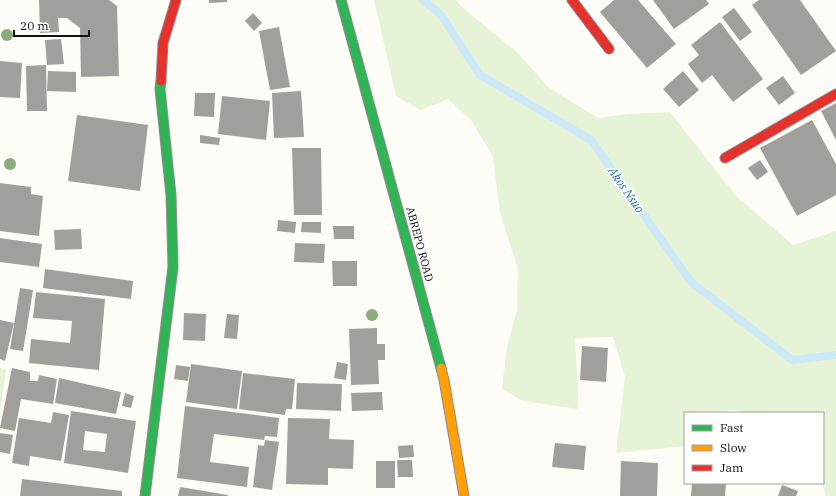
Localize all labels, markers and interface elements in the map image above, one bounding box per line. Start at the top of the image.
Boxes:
scale bar [14,12,89,38]
text: 20 m [20,18,49,33]
water label: Akos Nsuo [605,163,648,216]
street label: ABREPO ROAD [403,205,437,283]
legend [684,412,824,484]
text: Fast [720,420,744,435]
text: Slow [720,440,747,455]
text: Jam [720,460,744,475]

